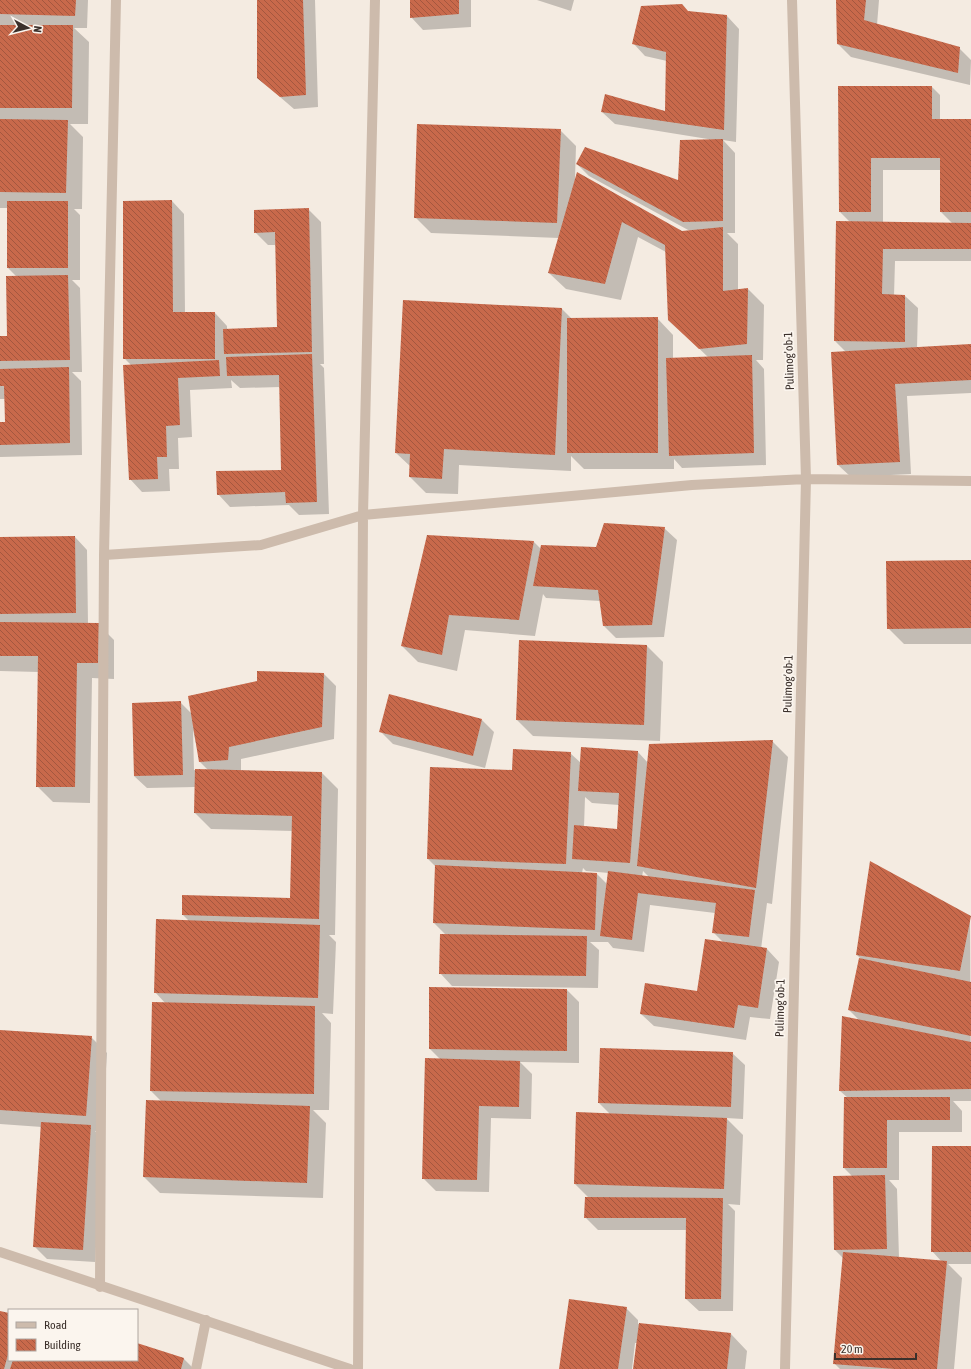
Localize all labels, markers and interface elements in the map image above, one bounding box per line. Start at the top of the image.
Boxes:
north arrow [8,8,48,48]
text: N [32,25,44,33]
street label: Pulimog’ob-1 [781,331,797,390]
street label: Pulimog’ob-1 [780,654,796,713]
street label: Pulimog’ob-1 [772,978,788,1037]
legend [8,1309,138,1361]
text: Road [44,1318,67,1332]
scale bar [835,1335,916,1361]
text: Building [44,1338,82,1352]
text: 20 m [841,1342,863,1356]

